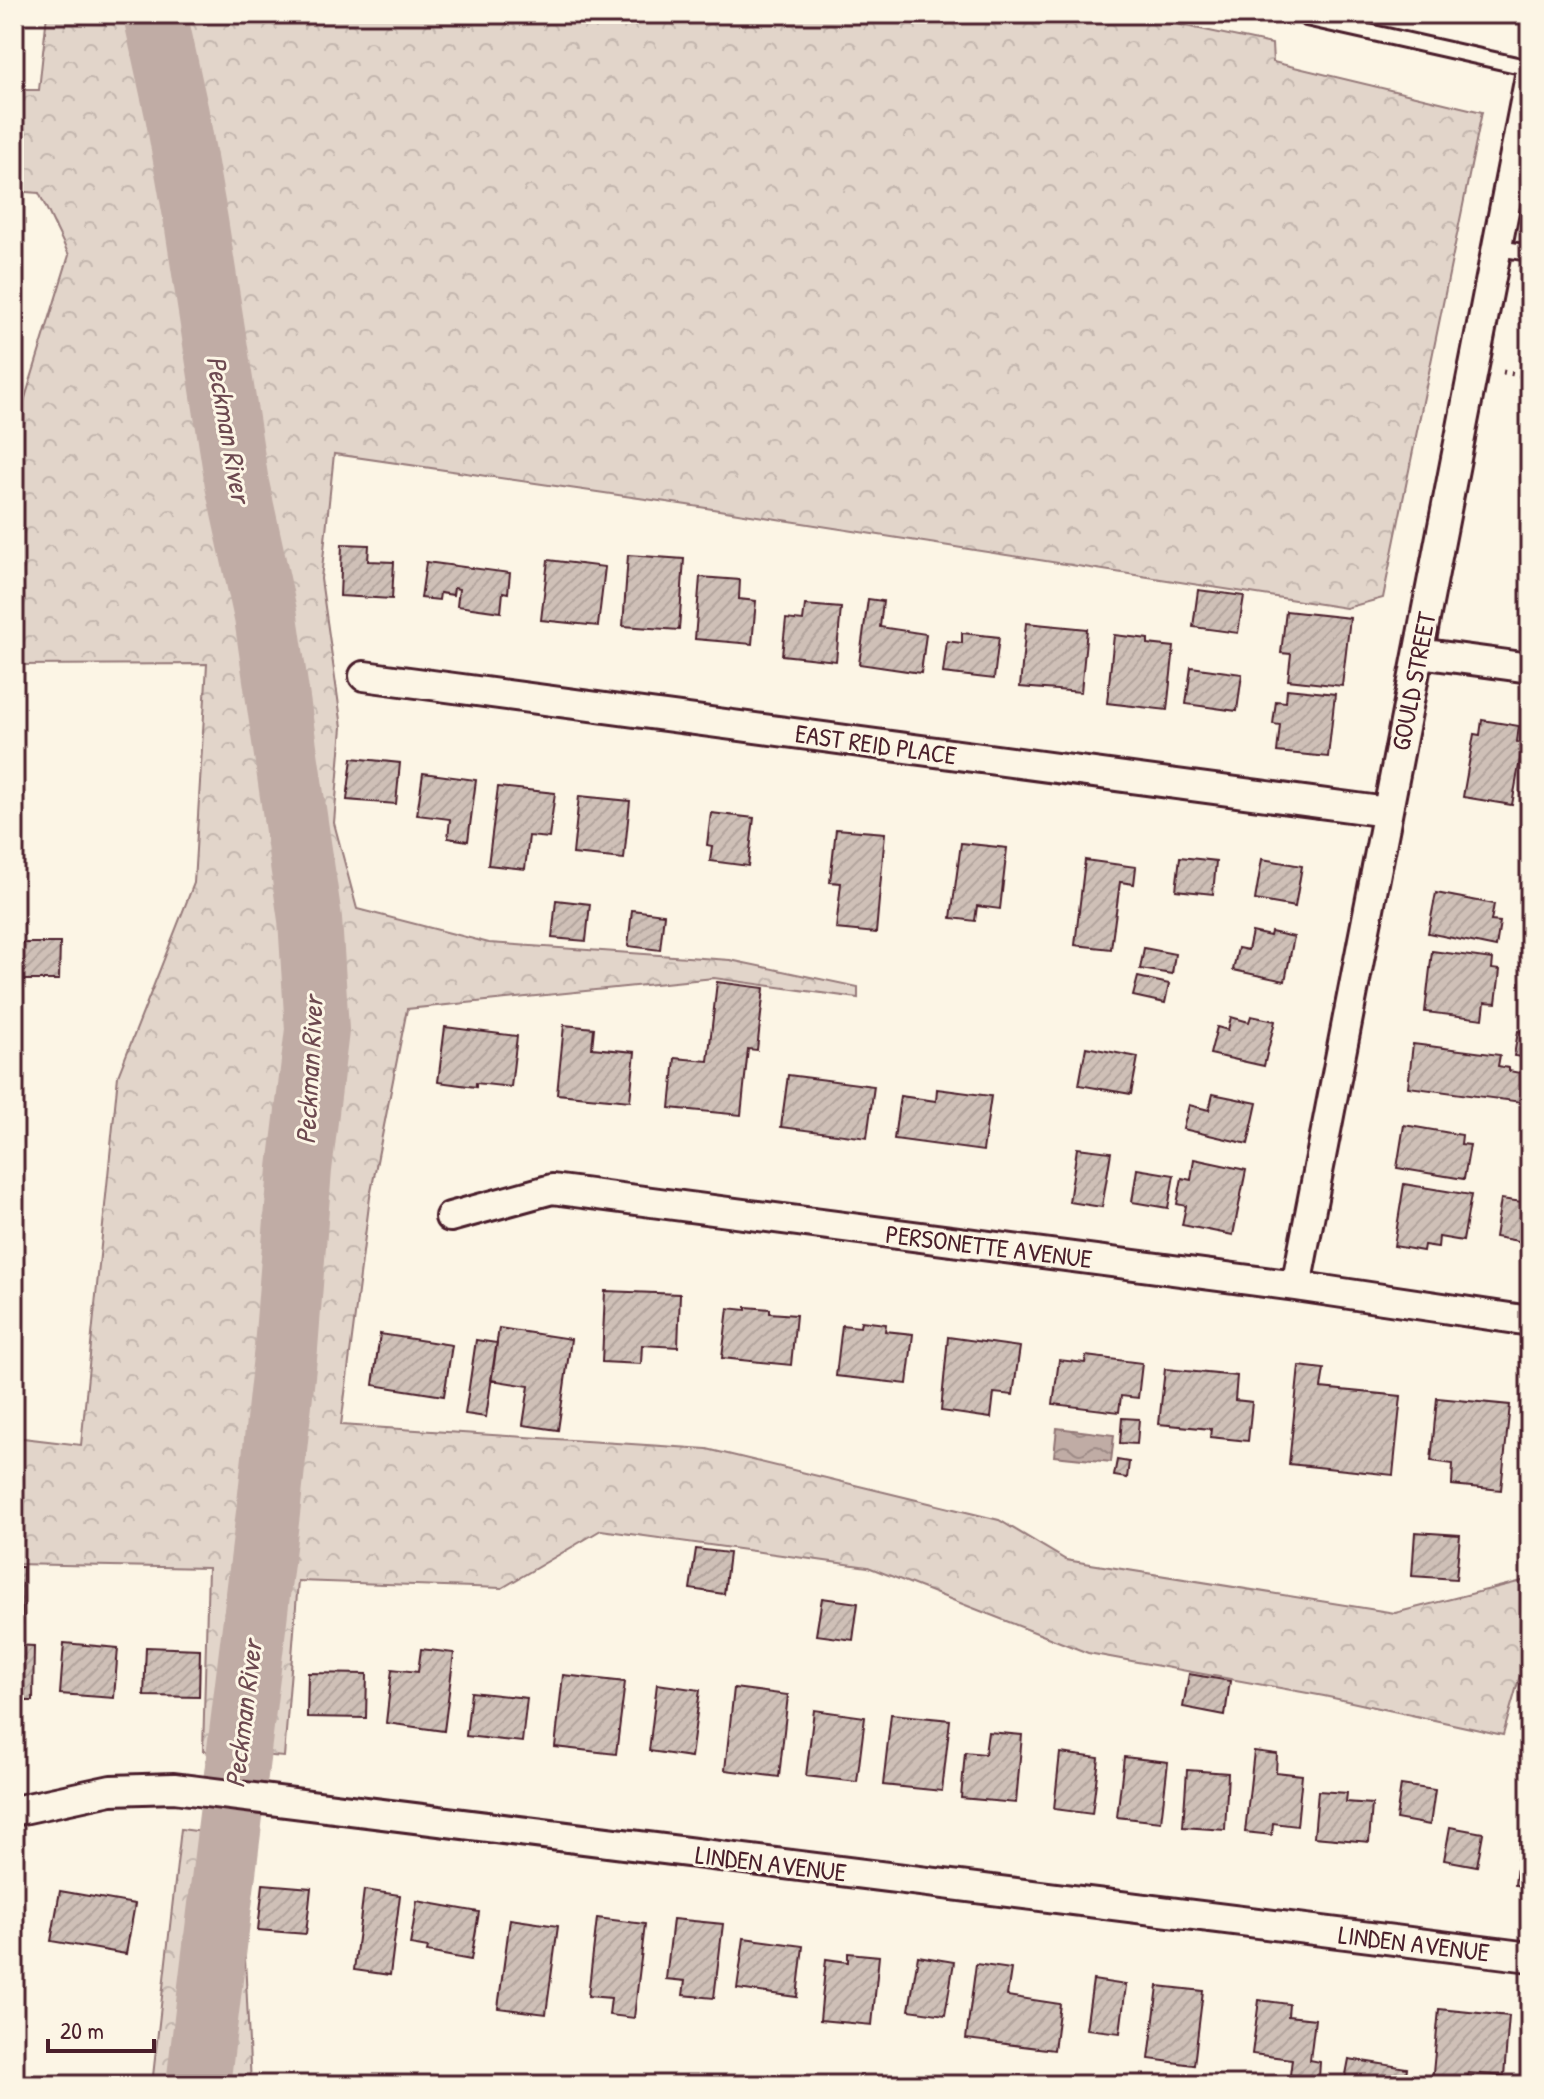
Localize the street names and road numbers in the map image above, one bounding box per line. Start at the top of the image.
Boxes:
street label: GOULD STREET [1382,608,1444,753]
street label: EAST REID PLACE [793,715,959,773]
street label: PERSONETTE AVENUE [884,1216,1095,1276]
street label: LINDEN AVENUE [694,1836,849,1890]
street label: LINDEN AVENUE [1337,1916,1492,1970]

